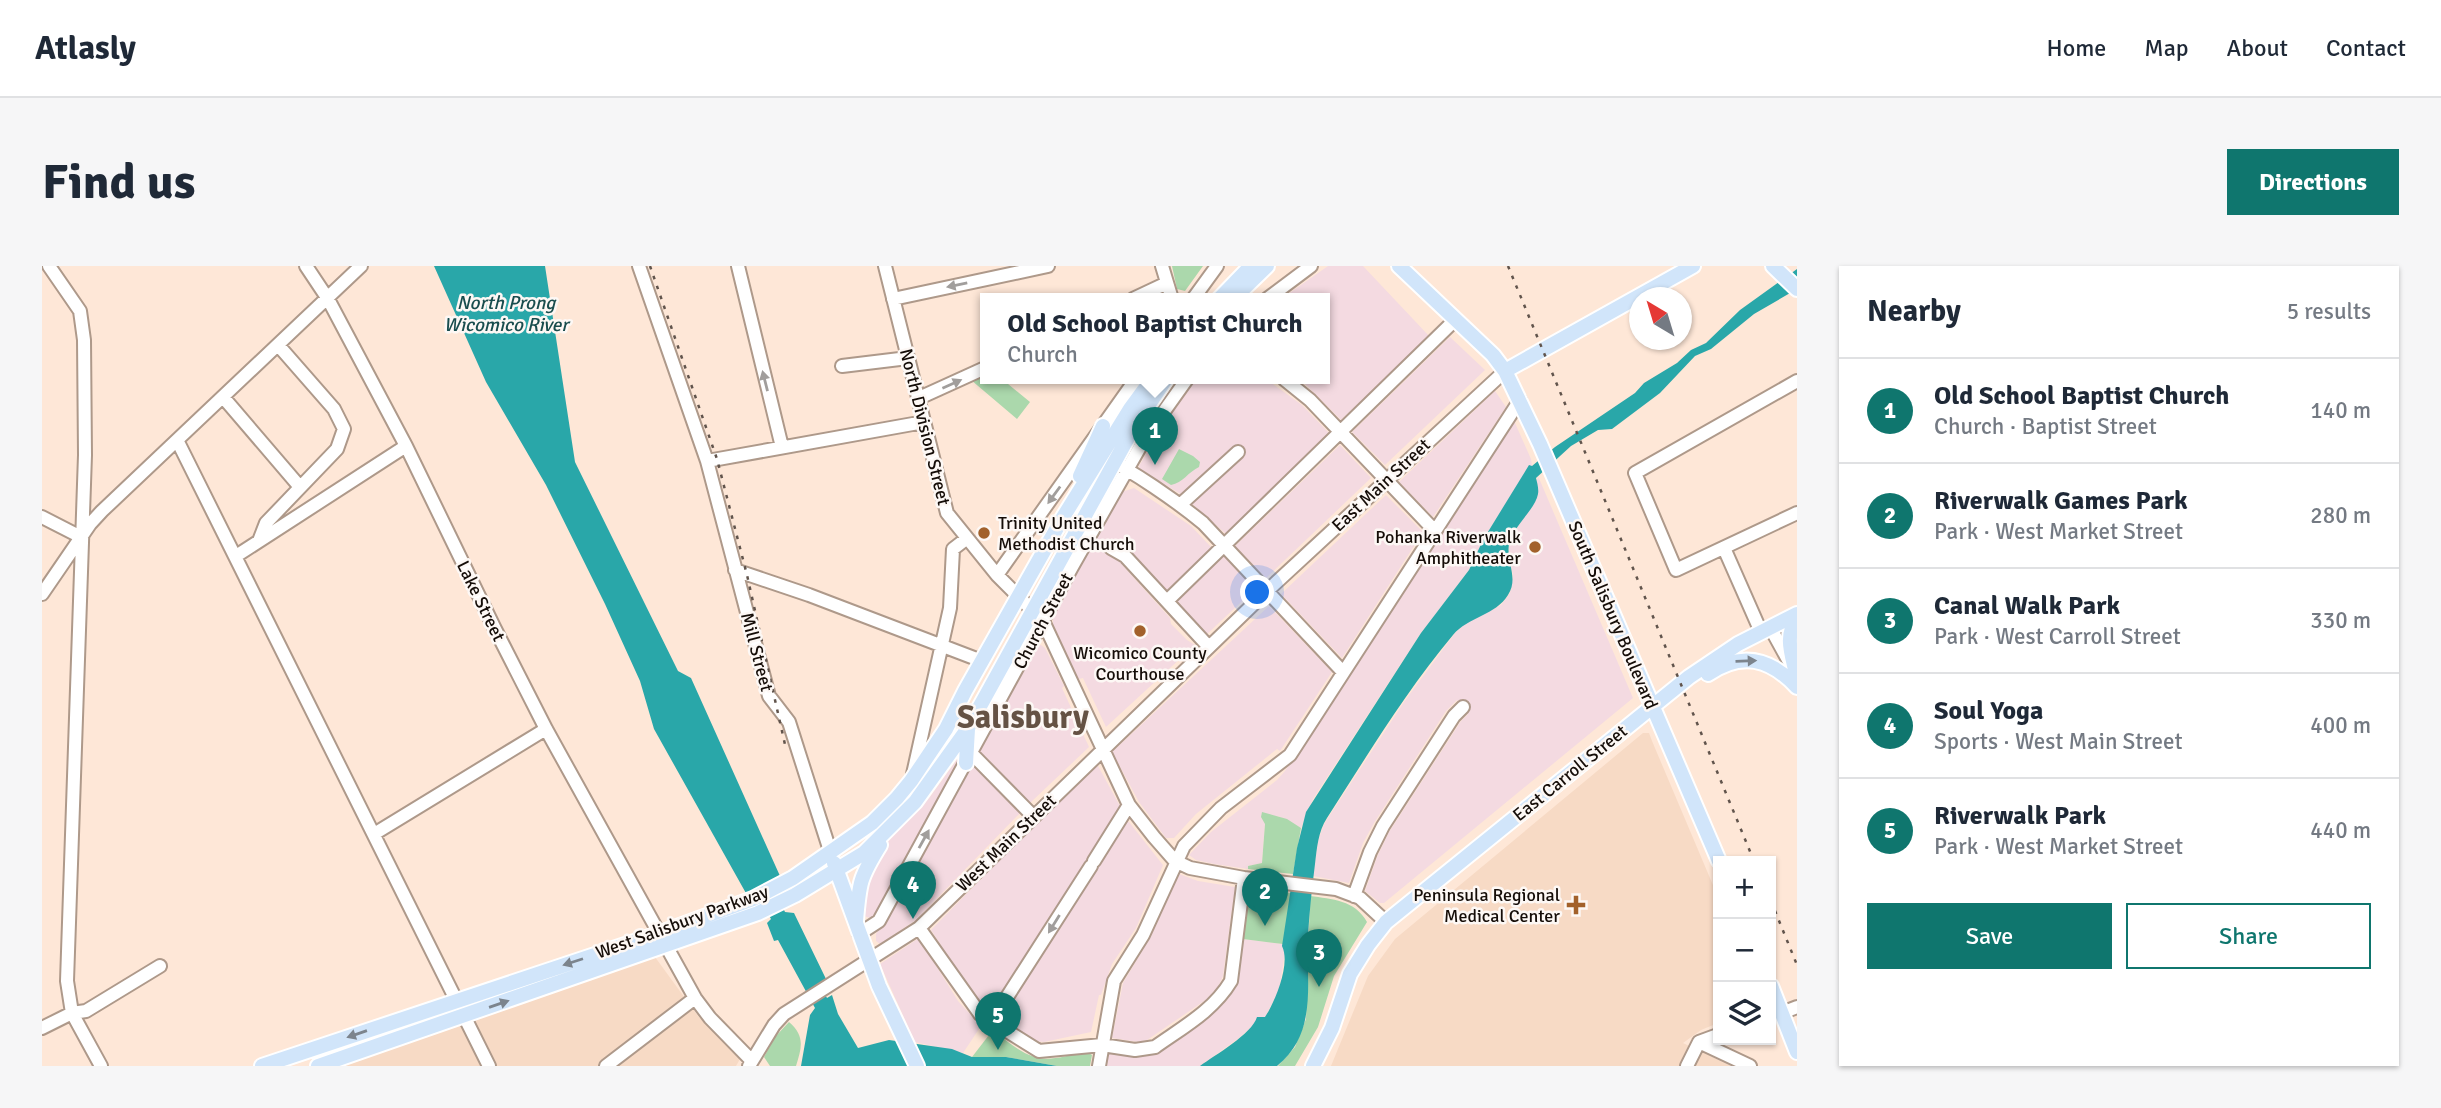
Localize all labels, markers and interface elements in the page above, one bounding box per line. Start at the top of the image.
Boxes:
text: Atlasly [35,28,136,69]
text: Home [2046,33,2106,63]
text: Map [2144,33,2189,63]
text: About [2227,33,2288,63]
text: Contact [2326,33,2406,63]
button: Directions [2227,149,2399,215]
text: Find us [42,152,195,212]
one-way arrow [946,280,968,291]
north arrow [1629,287,1692,350]
water label: North Prong Wicomico River [444,291,571,337]
popup [980,293,1330,384]
text: Nearby [1867,293,1961,330]
text: 5 results [2287,297,2371,326]
text: Old School Baptist Church [1007,308,1303,340]
text: Church [1007,340,1078,369]
street label: North Division Street [895,346,955,508]
one-way arrow [760,370,770,391]
one-way arrow [942,378,962,390]
text: Old School Baptist Church [1934,380,2229,412]
text: 1 [1884,396,1896,425]
text: 140 m [2310,396,2371,425]
pin: 1 [1132,407,1178,465]
text: Church · Baptist Street [1934,412,2157,441]
street label: East Main Street [1327,434,1435,536]
text: Riverwalk Games Park [1934,485,2188,517]
one-way arrow [1048,486,1062,504]
text: 2 [1884,501,1896,530]
text: 280 m [2310,501,2371,530]
place label: Trinity United Methodist Church [998,512,1135,555]
text: Park · West Market Street [1934,517,2183,546]
street label: South Salisbury Boulevard [1563,518,1663,712]
marker: Trinity United Methodist Church [976,525,992,541]
place label: Pohanka Riverwalk Amphitheater [1375,526,1521,569]
marker: Pohanka Riverwalk Amphitheater [1527,539,1543,555]
street label: Lake Street [452,557,510,645]
street label: Church Street [1008,569,1078,673]
your location [1240,575,1274,609]
text: Canal Walk Park [1934,590,2120,622]
text: 3 [1884,606,1896,635]
text: 330 m [2310,606,2371,635]
street label: Mill Street [736,610,778,694]
text: Park · West Carroll Street [1934,622,2181,651]
marker: Wicomico County Courthouse [1132,623,1148,639]
place label: Wicomico County Courthouse [1073,642,1207,685]
one-way arrow [1735,656,1757,667]
text: Soul Yoga [1934,695,2043,727]
district label: Salisbury [957,698,1089,737]
text: 4 [1884,711,1896,740]
text: 400 m [2310,711,2371,740]
street label: East Carroll Street [1508,720,1632,826]
text: Sports · West Main Street [1934,727,2182,756]
street label: West Main Street [951,790,1061,896]
text: Riverwalk Park [1934,800,2106,832]
text: 5 [1884,816,1896,845]
text: 440 m [2310,816,2371,845]
one-way arrow [918,830,930,849]
text: Park · West Market Street [1934,832,2183,861]
map controls [1713,856,1776,1045]
button: + [1713,856,1776,919]
pin: 4 [890,861,936,919]
pin: 2 [1242,868,1288,926]
street label: West Salisbury Parkway [593,880,772,964]
place label: Peninsula Regional Medical Center [1413,884,1560,927]
marker: Peninsula Regional Medical Center [1566,895,1586,915]
button: Save [1867,903,2112,969]
button: Share [2126,903,2371,969]
one-way arrow [1048,914,1061,933]
button: − [1713,919,1776,982]
pin: 3 [1296,929,1342,987]
one-way arrow [562,957,583,968]
button: layers [1713,982,1776,1045]
pin: 5 [975,992,1021,1050]
one-way arrow [488,998,509,1009]
one-way arrow [347,1029,368,1040]

